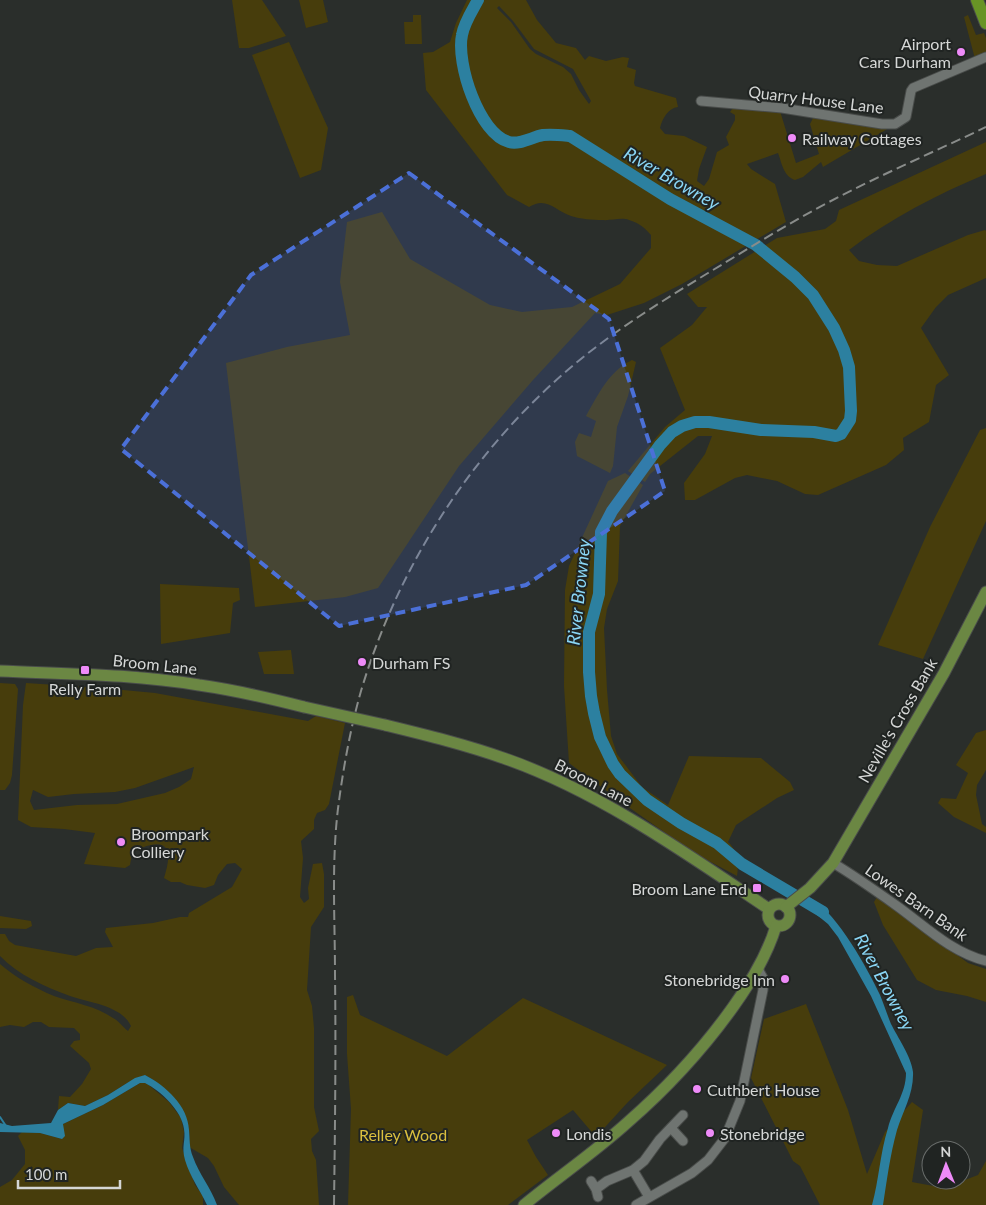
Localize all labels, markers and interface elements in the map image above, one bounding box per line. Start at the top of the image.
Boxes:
place label: Airport Cars Durham [859,34,951,71]
marker: Airport Cars Durham [955,46,967,58]
street label: Quarry House Lane [747,81,885,117]
place label: Railway Cottages [802,129,922,148]
marker: Railway Cottages [786,132,798,144]
water label: River Browney [620,142,724,214]
water label: River Browney [561,537,595,646]
street label: Broom Lane [112,650,198,678]
place label: Durham FS [372,653,450,672]
street label: Neville's Cross Bank [854,654,941,786]
marker: Durham FS [356,656,368,668]
marker: Relly Farm [79,664,91,676]
place label: Relly Farm [49,679,121,698]
street label: Broom Lane [552,754,636,810]
place label: Broompark Colliery [131,824,210,861]
marker: Broompark Colliery [115,836,127,848]
street label: Lowes Barn Bank [862,860,973,945]
place label: Broom Lane End [631,879,747,898]
marker: Broom Lane End [751,882,763,894]
water label: River Browney [850,930,920,1035]
place label: Stonebridge Inn [664,970,775,989]
marker: Stonebridge Inn [779,973,791,985]
place label: Cuthbert House [707,1080,820,1099]
marker: Cuthbert House [691,1083,703,1095]
place label: Londis [566,1124,611,1143]
place label: Stonebridge [720,1124,805,1143]
park label: Relley Wood [359,1125,447,1144]
marker: Londis [550,1127,562,1139]
marker: Stonebridge [704,1127,716,1139]
north arrow [921,1140,971,1190]
text: N [940,1143,951,1160]
scale bar [18,1158,120,1190]
text: 100 m [25,1165,67,1183]

